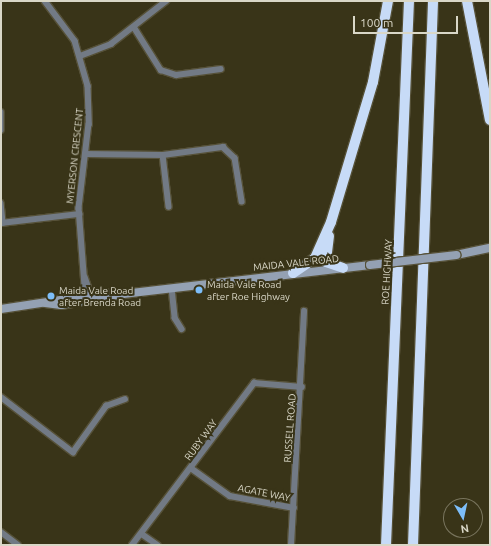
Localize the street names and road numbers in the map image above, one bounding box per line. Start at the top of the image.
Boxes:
street label: MYERSON CRESCENT [64,107,86,205]
street label: ROE HIGHWAY [379,239,395,305]
street label: MAIDA VALE ROAD [252,253,340,273]
street label: RUSSELL ROAD [282,393,298,463]
street label: RUBY WAY [182,417,220,463]
street label: AGATE WAY [237,482,291,504]

